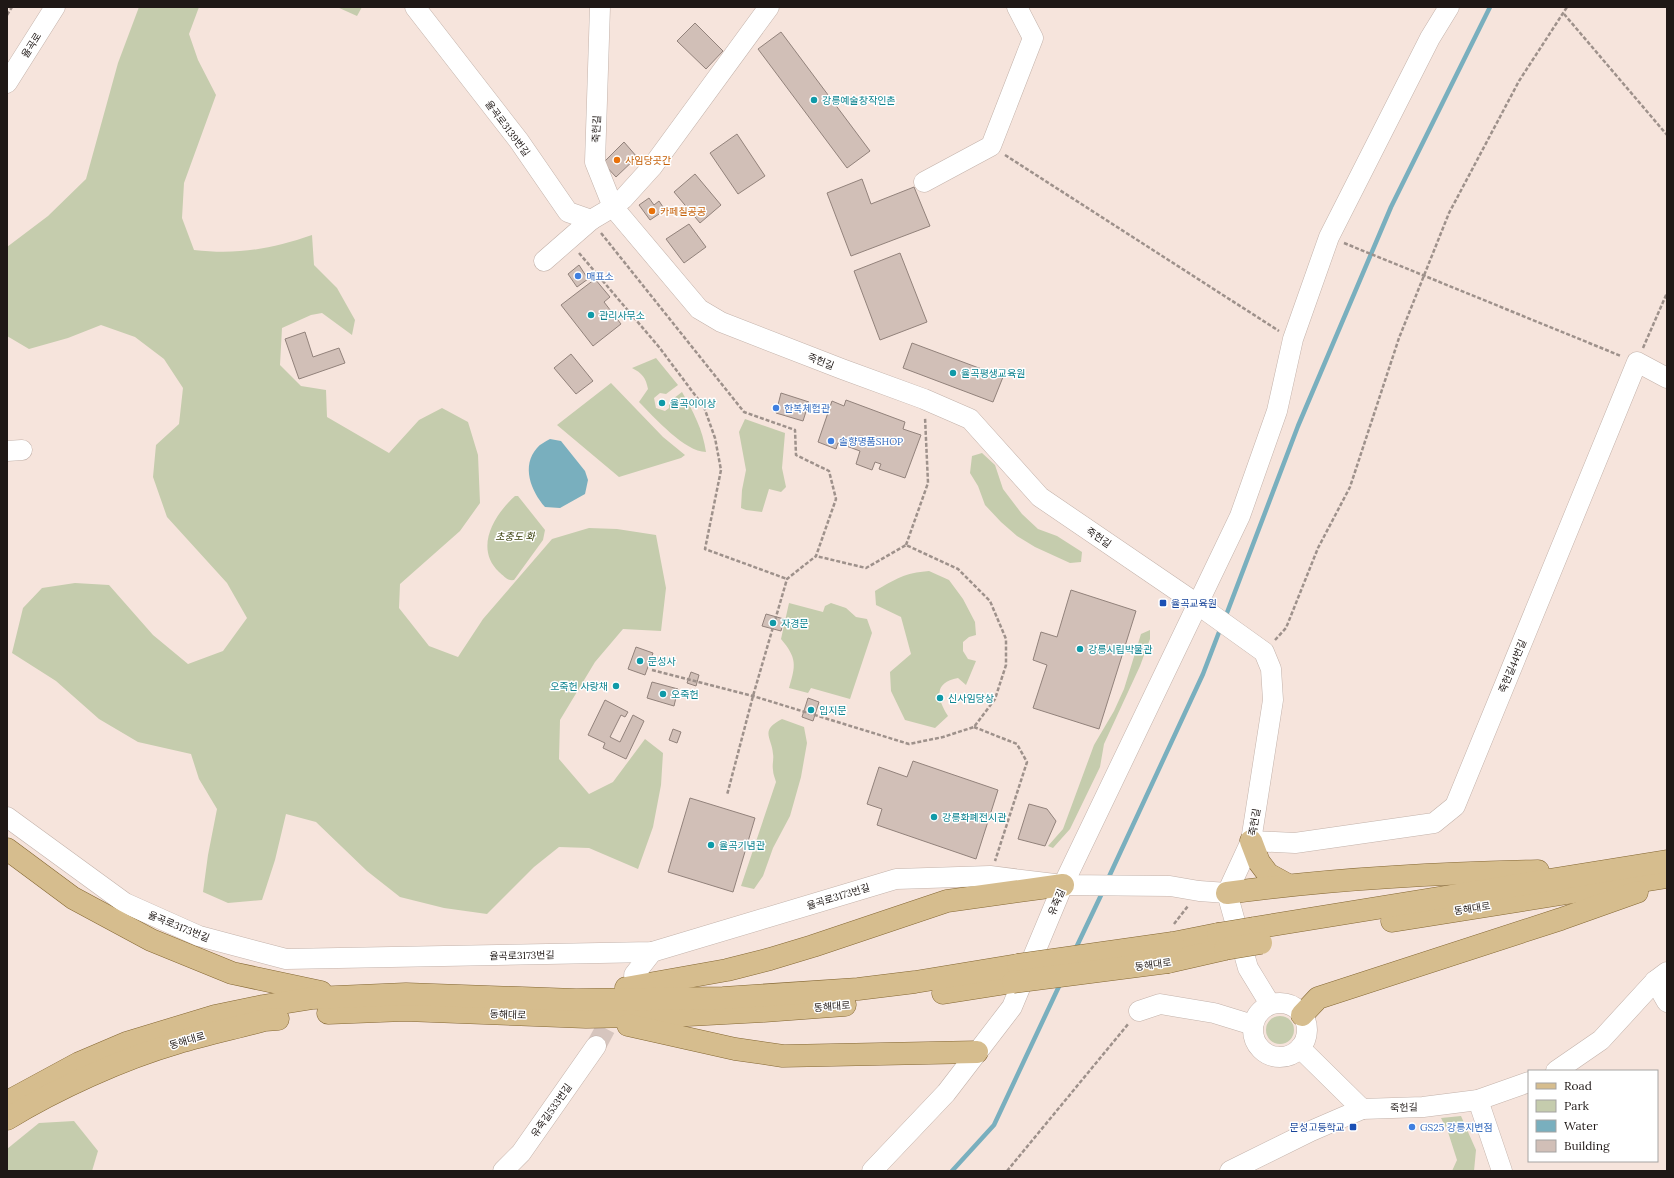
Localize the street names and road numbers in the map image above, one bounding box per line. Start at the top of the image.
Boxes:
street label: 율곡로 [19,30,44,60]
street label: 율곡로3139번길 [482,98,533,159]
street label: 죽헌길 [590,115,603,143]
street label: 죽헌길 [806,350,836,372]
street label: 죽헌길 [1084,524,1114,551]
street label: 죽헌길44번길 [1496,637,1529,695]
street label: 죽헌길 [1246,807,1263,837]
street label: 율곡로3173번길 [805,881,871,912]
street label: 유죽길 [1045,887,1068,917]
street label: 동해대로 [1453,899,1491,918]
street label: 율곡로3173번길 [146,908,212,945]
street label: 율곡로3173번길 [489,948,555,963]
street label: 동해대로 [1134,955,1172,973]
street label: 동해대로 [813,998,851,1015]
street label: 동해대로 [489,1007,527,1022]
street label: 동해대로 [168,1029,207,1052]
street label: 유죽길533번길 [528,1081,575,1140]
street label: 죽헌길 [1390,1101,1418,1114]

